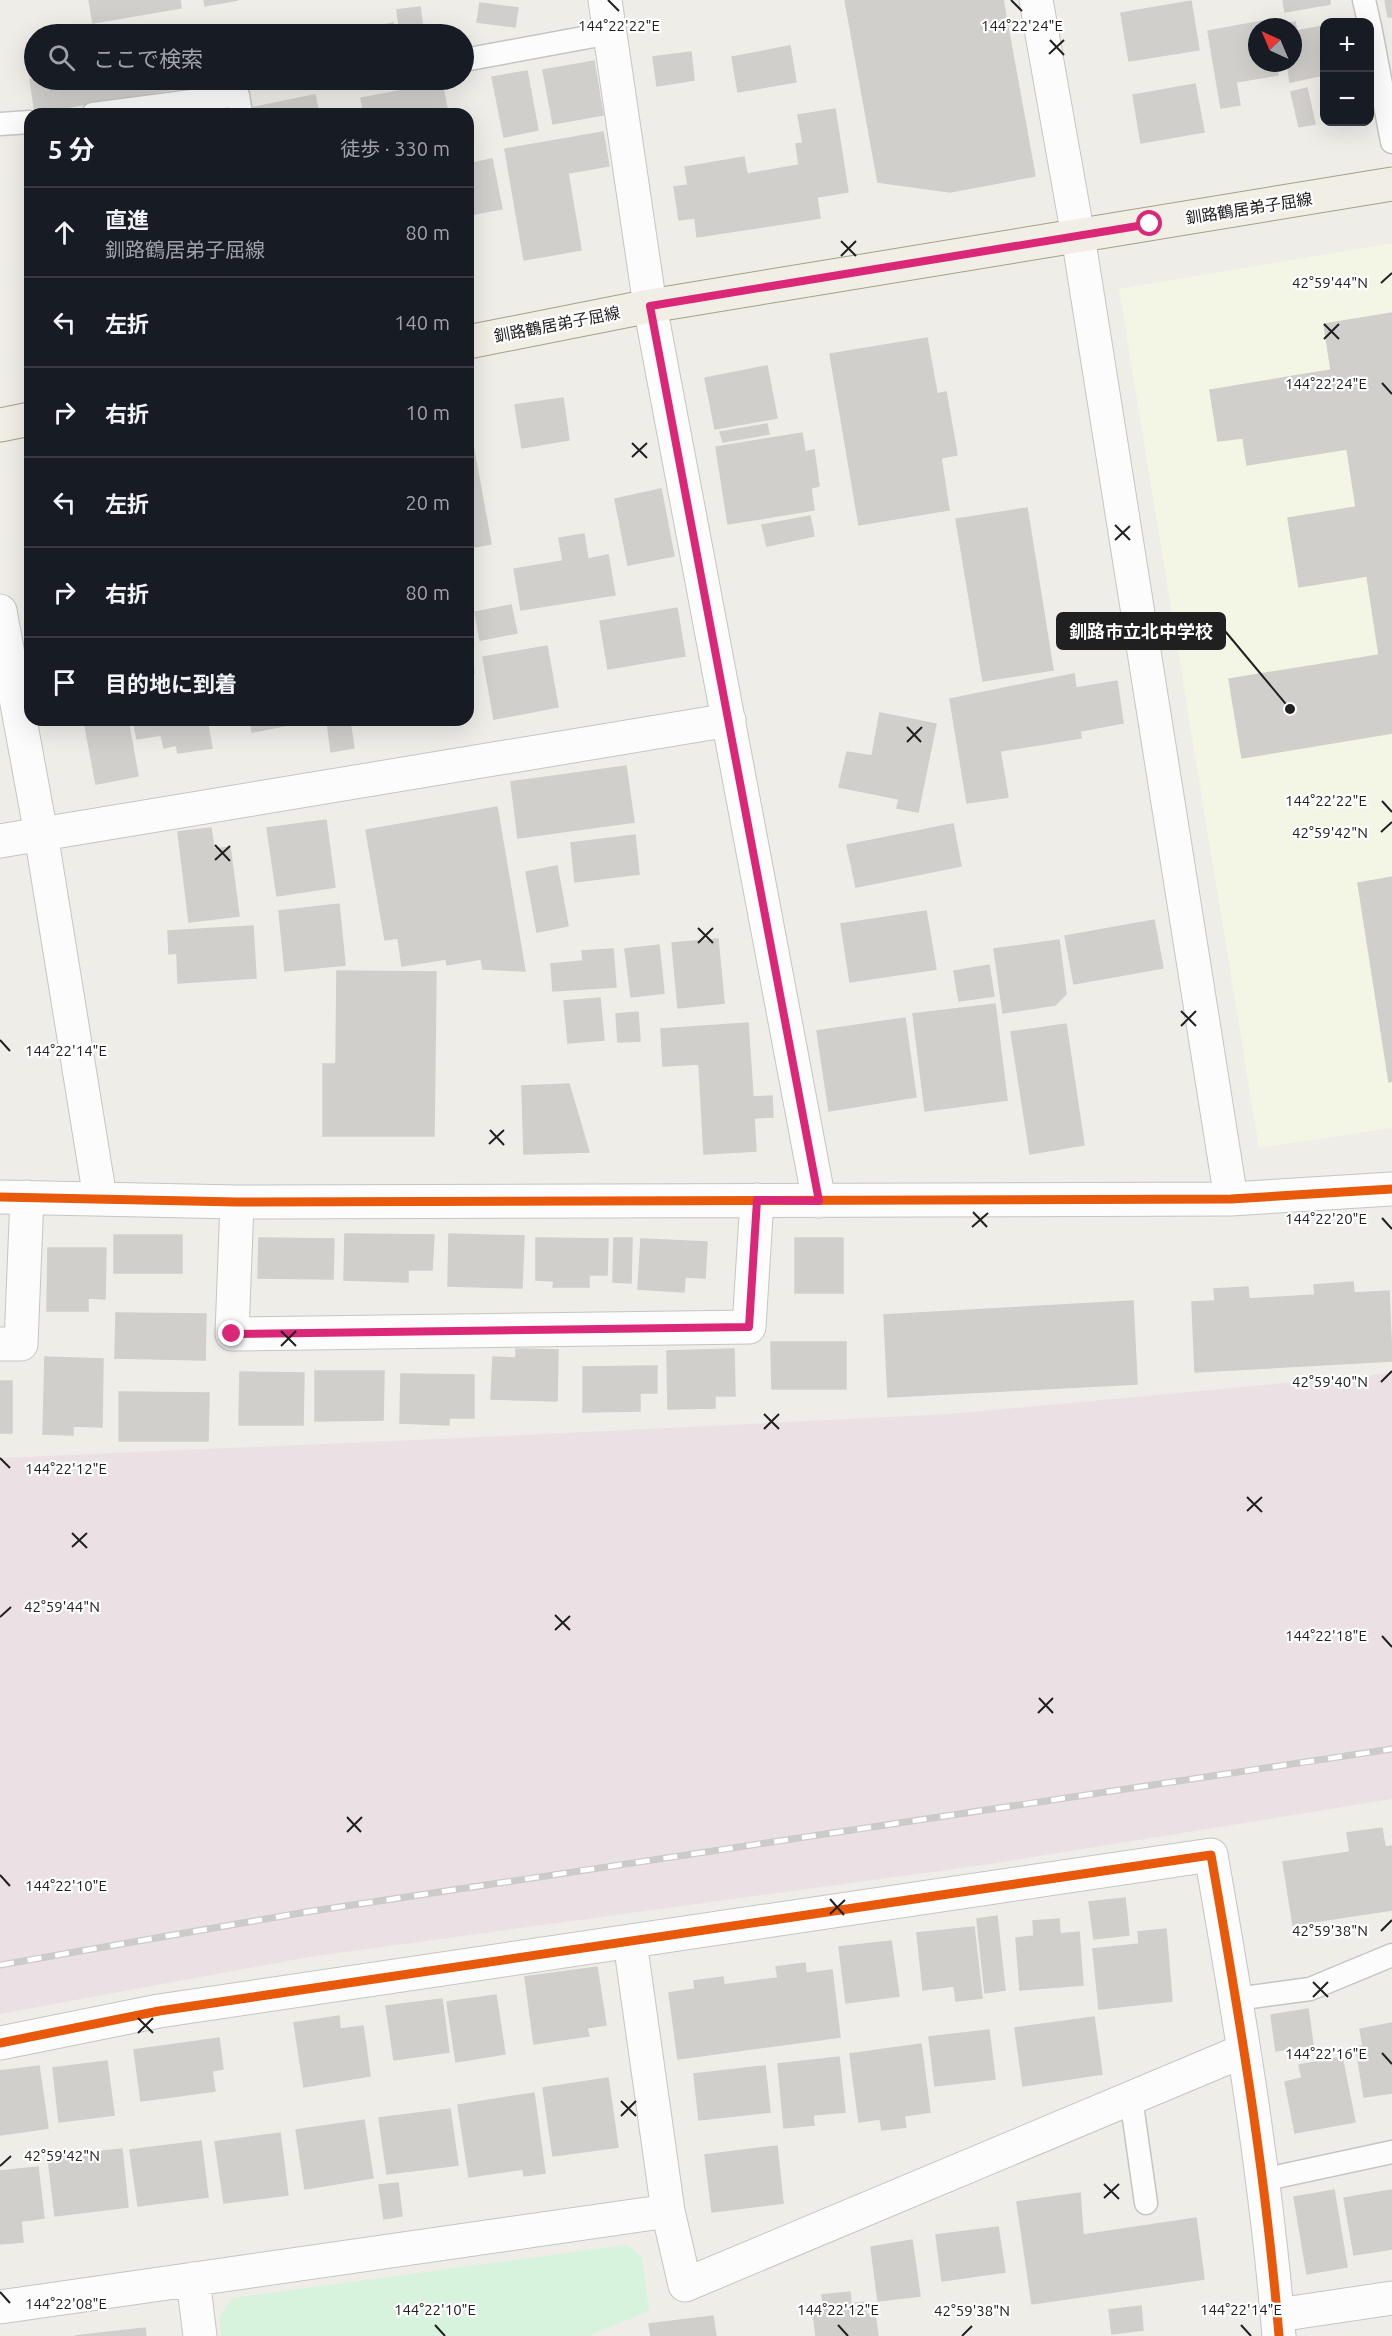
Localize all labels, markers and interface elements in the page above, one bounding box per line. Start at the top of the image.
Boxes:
text: 144°22'22"E [578,17,660,34]
text: 144°22'24"E [981,17,1063,34]
north arrow [1248,18,1302,72]
map controls [1320,18,1374,126]
button: + [1320,18,1374,72]
search box [24,24,474,90]
icon: search [45,41,78,74]
text: ここで検索 [93,46,203,71]
button: − [1320,72,1374,126]
text: 5 分 [48,135,95,164]
text: 徒歩 · 330 m [340,137,450,160]
street label: 釧路鶴居弟子屈線 [1184,189,1314,227]
text: 直進 [105,207,149,232]
route start [1136,210,1162,236]
icon: ahead [48,216,81,249]
text: 80 m [406,221,450,244]
text: 釧路鶴居弟子屈線 [105,238,265,261]
text: 42°59'44"N [1292,274,1368,291]
street label: 釧路鶴居弟子屈線 [492,303,622,345]
icon: left [48,306,81,339]
text: 左折 [105,311,149,336]
text: 140 m [394,311,450,334]
text: 144°22'24"E [1285,375,1367,392]
icon: right [48,396,81,429]
text: 右折 [105,401,149,426]
text: 10 m [406,401,450,424]
icon: left [48,486,81,519]
text: 左折 [105,491,149,516]
text: 20 m [406,491,450,514]
icon: right [48,576,81,609]
text: 右折 [105,581,149,606]
text: 80 m [406,581,450,604]
callout: 釧路市立北中学校 [1057,613,1225,649]
text: 釧路市立北中学校 [1069,621,1213,641]
icon: arrive [48,666,81,699]
text: 目的地に到着 [105,671,237,696]
text: 144°22'22"E [1285,792,1367,809]
text: 42°59'42"N [1292,824,1368,841]
text: 144°22'14"E [25,1042,107,1059]
text: 144°22'20"E [1285,1210,1367,1227]
route end [218,1320,244,1346]
text: 42°59'40"N [1292,1373,1368,1390]
text: 144°22'12"E [25,1460,107,1477]
text: 42°59'44"N [24,1598,100,1615]
text: 144°22'18"E [1285,1627,1367,1644]
text: 144°22'10"E [25,1877,107,1894]
text: 42°59'38"N [1292,1922,1368,1939]
text: 144°22'16"E [1285,2045,1367,2062]
text: 42°59'42"N [24,2147,100,2164]
text: 144°22'08"E [25,2295,107,2312]
text: 144°22'10"E [394,2301,476,2318]
text: 144°22'12"E [797,2301,879,2318]
text: 144°22'14"E [1200,2301,1282,2318]
text: 42°59'38"N [934,2302,1010,2319]

